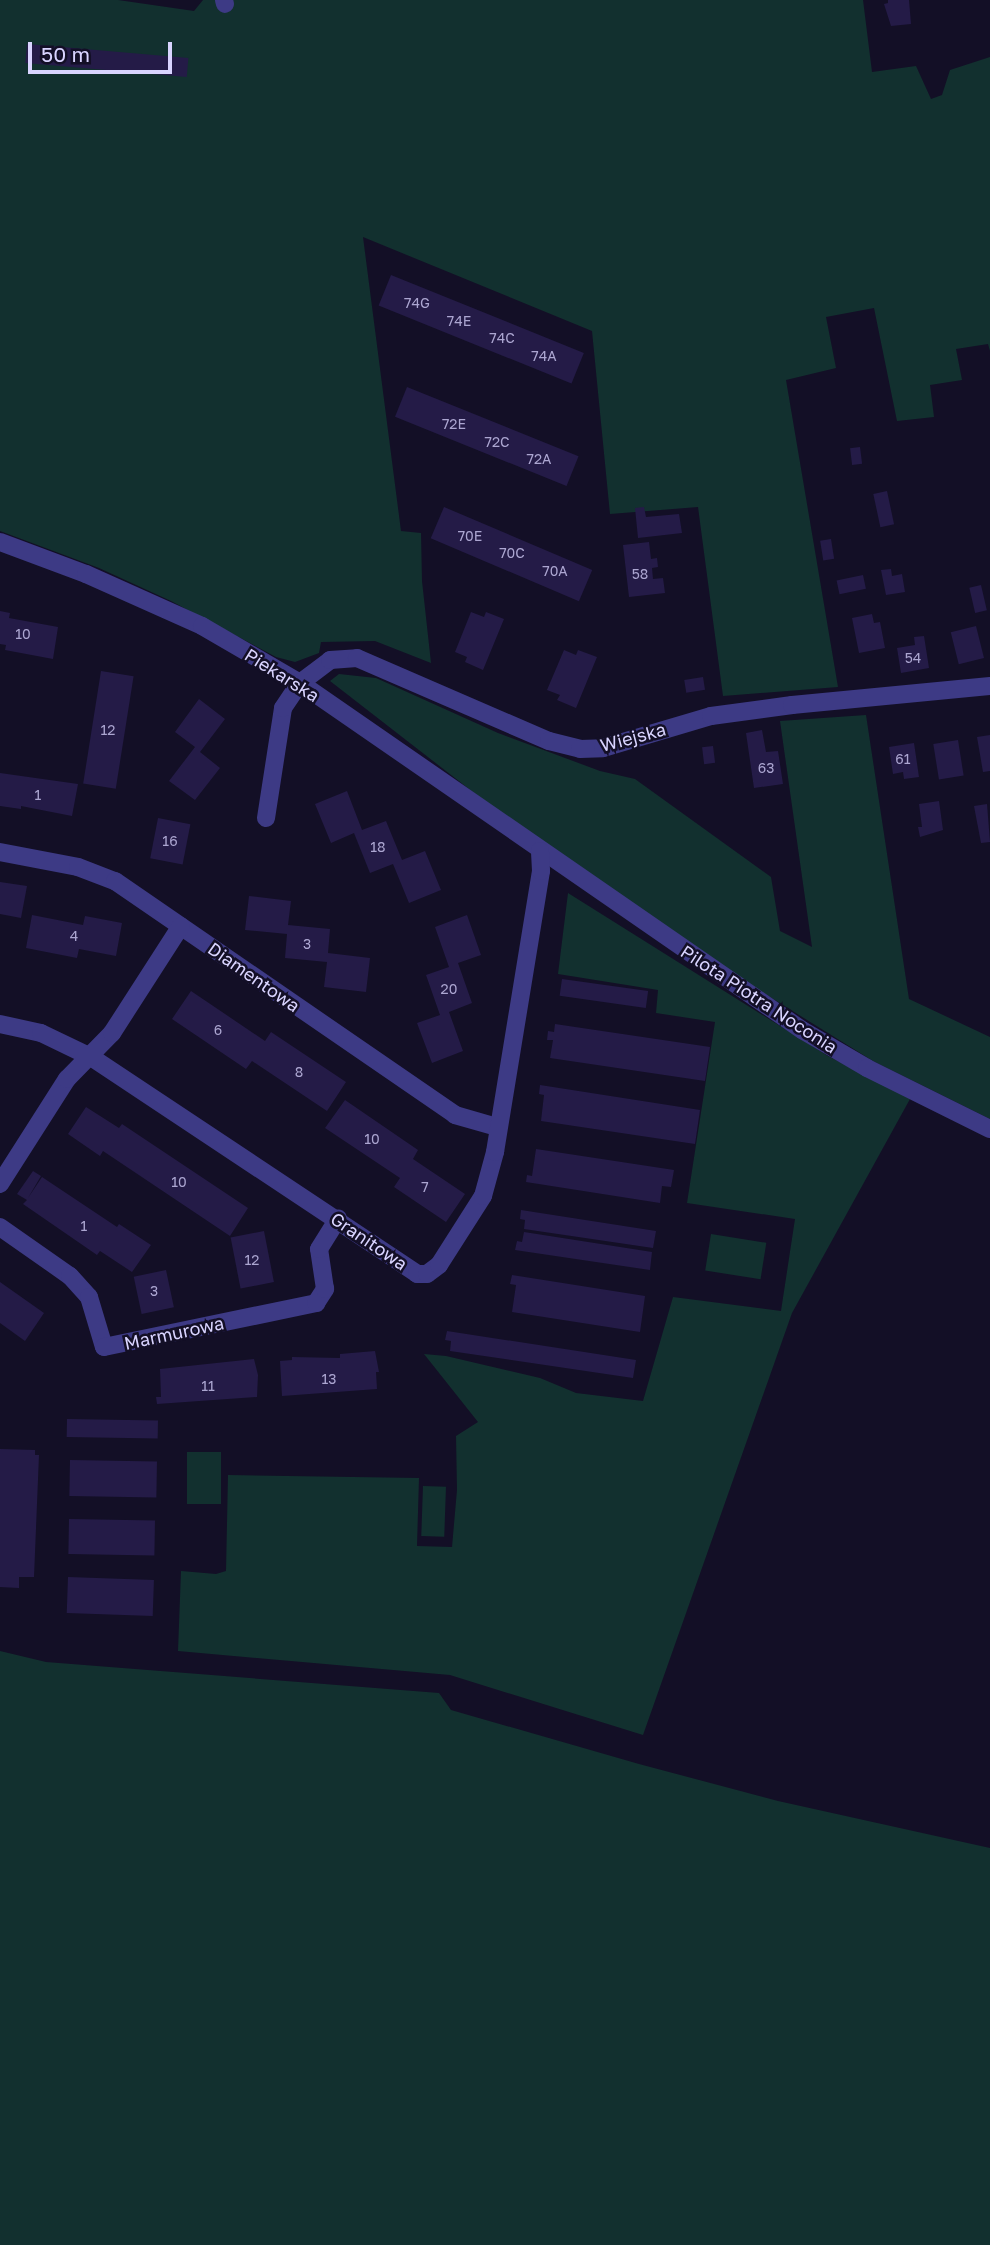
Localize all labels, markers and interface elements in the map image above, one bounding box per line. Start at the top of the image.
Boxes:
scale bar [32,28,175,72]
text: 50 m [41,41,90,67]
house number: 74G [404,295,430,311]
house number: 74E [447,313,471,329]
house number: 74C [489,330,515,346]
house number: 74A [531,348,557,364]
house number: 72E [442,416,466,432]
house number: 72C [484,434,510,450]
house number: 72A [527,451,551,467]
house number: 70E [458,528,482,544]
house number: 70C [499,545,525,561]
house number: 70A [542,563,568,579]
house number: 58 [632,566,648,582]
house number: 10 [15,626,31,642]
street label: Piekarska [241,644,323,706]
house number: 54 [905,650,921,666]
street label: Wiejska [598,718,668,756]
house number: 12 [101,722,115,738]
house number: 61 [895,751,911,767]
house number: 63 [758,760,774,776]
house number: 1 [35,787,41,803]
house number: 16 [162,833,178,849]
house number: 18 [370,839,386,855]
house number: 4 [70,928,78,944]
house number: 3 [303,936,311,952]
street label: Diamentowa [204,937,304,1017]
street label: Pilota Piotra Noconia [677,940,841,1058]
house number: 20 [441,981,457,997]
house number: 6 [214,1022,222,1038]
house number: 8 [295,1064,303,1080]
house number: 10 [364,1131,380,1147]
house number: 10 [171,1174,187,1190]
house number: 7 [421,1179,429,1195]
street label: Granitowa [327,1207,411,1275]
house number: 1 [81,1218,87,1234]
house number: 12 [245,1252,259,1268]
house number: 3 [150,1283,158,1299]
street label: Marmurowa [122,1312,226,1354]
house number: 13 [322,1371,336,1387]
house number: 11 [201,1378,215,1394]

